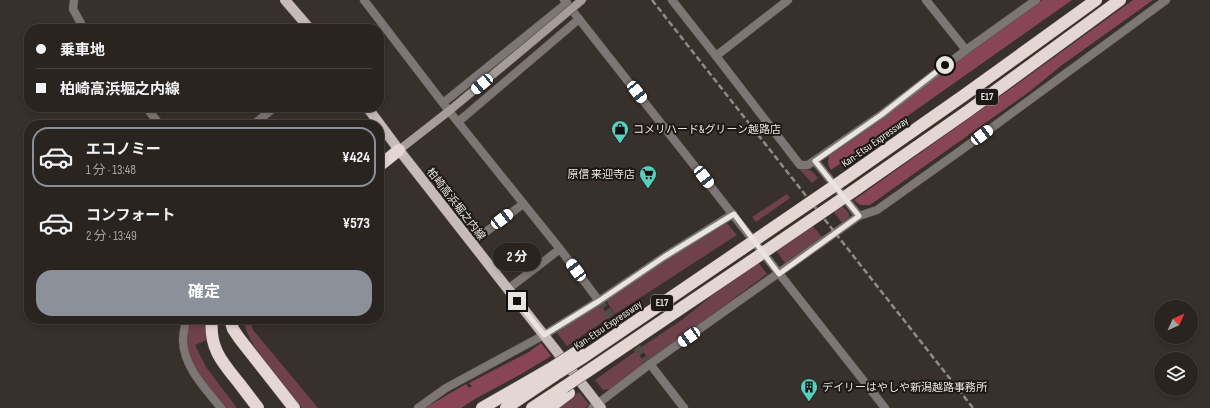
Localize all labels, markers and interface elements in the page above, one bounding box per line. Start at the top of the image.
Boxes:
text: 乗車地 [60,41,105,60]
route start [936,56,954,74]
car [469,72,495,96]
car [625,79,649,105]
text: 柏崎高浜堀之内線 [60,80,180,99]
road number: E17 [976,89,998,105]
street label: Kan-Etsu Expressway [839,114,912,170]
shop icon: コメリハード&グリーン越路店 [610,119,630,144]
place label: コメリハード&グリーン越路店 [633,123,781,136]
car [969,123,995,147]
icon: car [38,139,74,175]
text: エコノミー [86,140,161,159]
text: ¥424 [342,148,370,167]
text: 1 分 · 13:48 [86,162,136,178]
supermarket icon: 原信 来迎寺店 [638,164,658,189]
car [692,164,716,190]
street label: 柏崎高浜堀之内線 [424,165,488,243]
place label: 原信 来迎寺店 [567,168,635,181]
icon: car [38,205,74,241]
text: コンフォート [86,206,176,225]
car [489,207,515,231]
text: ¥573 [342,214,370,233]
text: 2 分 · 13:49 [86,228,137,244]
callout: 2 分 [493,243,541,271]
text: 2 分 [507,249,527,265]
car [564,257,588,283]
button: 確定 [36,270,372,316]
route end [508,292,526,310]
road number: E17 [651,295,673,311]
street label: Kan-Etsu Expressway [572,297,645,352]
north arrow [1154,300,1198,344]
map controls [1154,300,1198,396]
car [676,325,702,349]
button: layers [1154,352,1198,396]
building icon: デイリーはやしや新潟越路事務所 [799,377,819,402]
place label: デイリーはやしや新潟越路事務所 [822,381,988,394]

